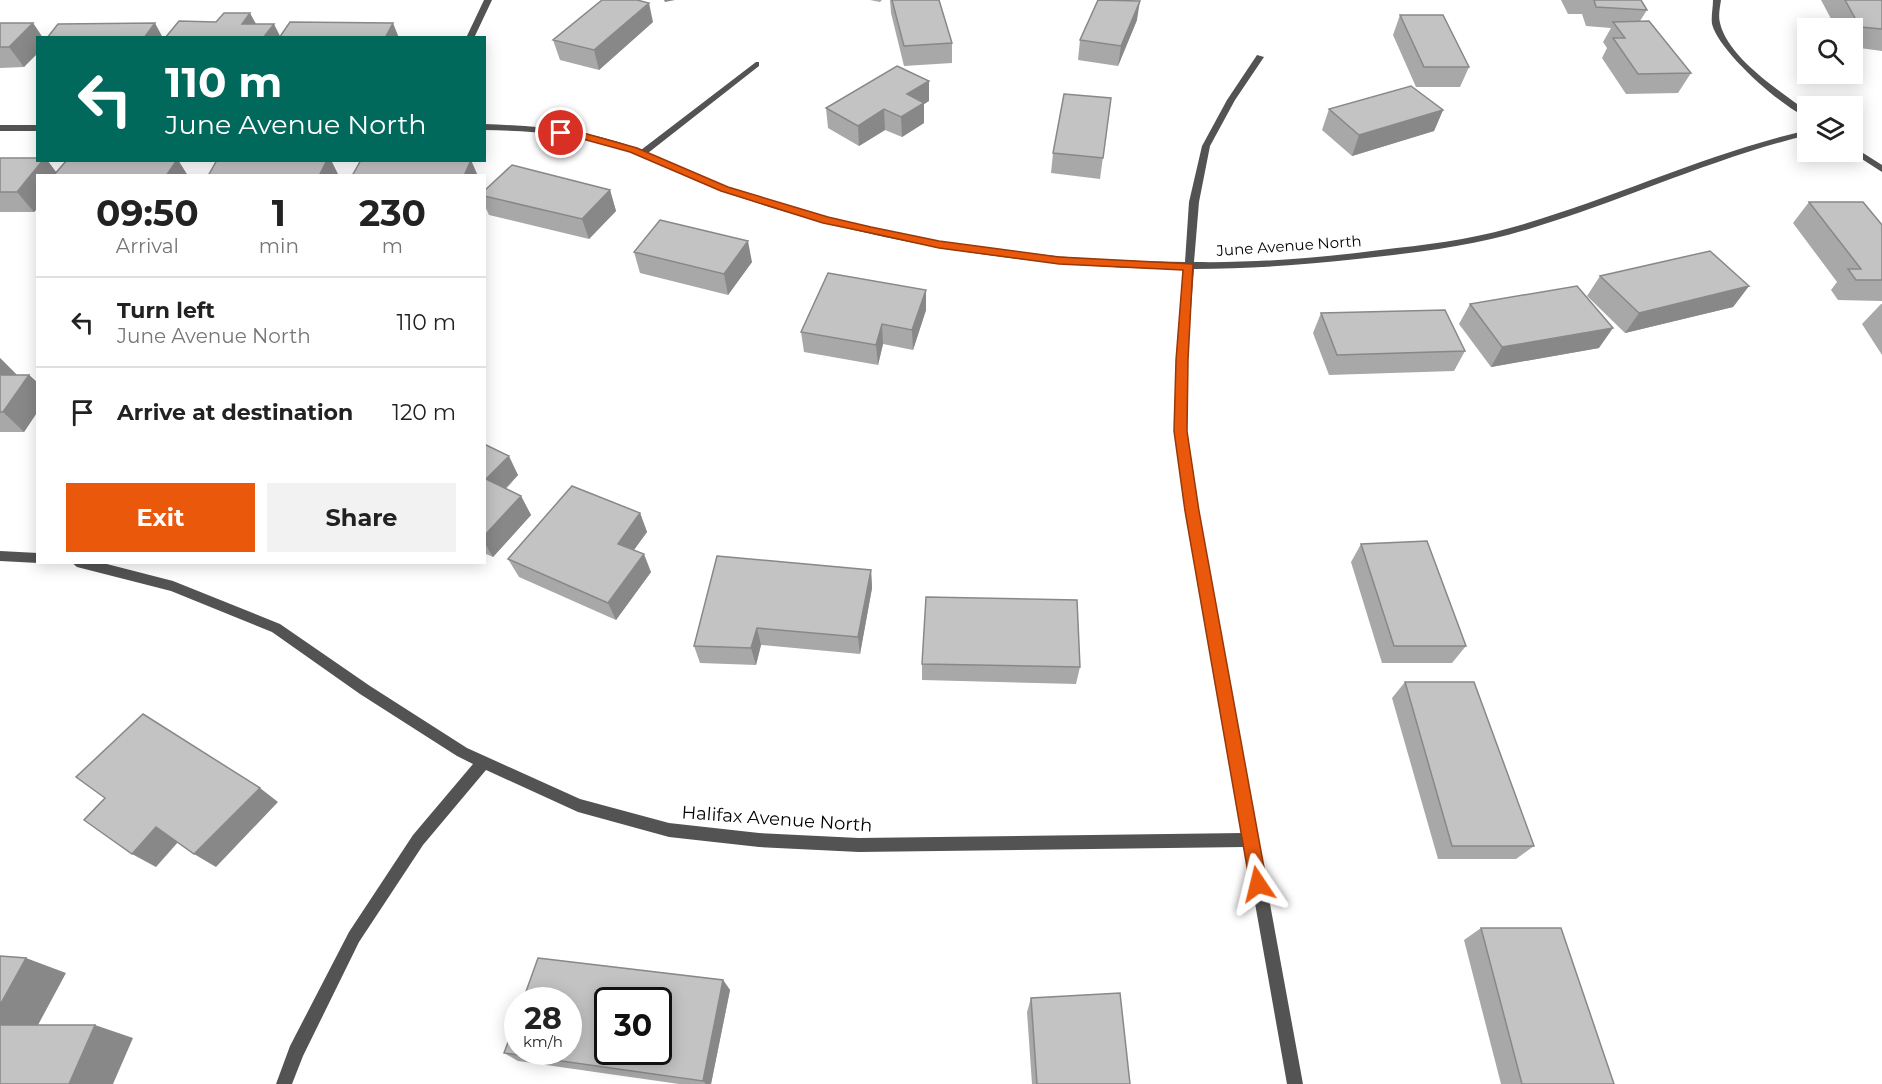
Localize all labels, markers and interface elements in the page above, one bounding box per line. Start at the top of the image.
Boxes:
map controls [1797,18,1863,162]
button: search [1797,18,1863,84]
text: 110 m [165,56,282,108]
icon: left [66,60,144,138]
button: layers [1797,96,1863,162]
pin [535,107,586,158]
text: June Avenue North [165,108,427,141]
icon: arrive [544,116,577,149]
text: 09:50 [96,191,199,235]
text: 1 [272,191,286,235]
text: 230 [359,191,426,235]
street label: June Avenue North [1215,231,1362,260]
text: Arrival [116,234,179,258]
text: min [259,234,299,258]
text: m [382,234,403,258]
text: Turn left [117,297,215,324]
icon: left [66,306,99,339]
text: 110 m [396,309,456,336]
text: June Avenue North [117,324,311,348]
icon: arrive [66,396,99,429]
text: Arrive at destination [117,399,353,426]
text: 120 m [392,399,456,426]
button: Exit [66,483,255,552]
button: Share [267,483,456,552]
street label: Halifax Avenue North [681,801,873,837]
position arrow [1226,852,1290,916]
speed limit sign: 30 [594,987,672,1065]
text: 28 [524,1000,562,1037]
text: km/h [523,1032,563,1051]

